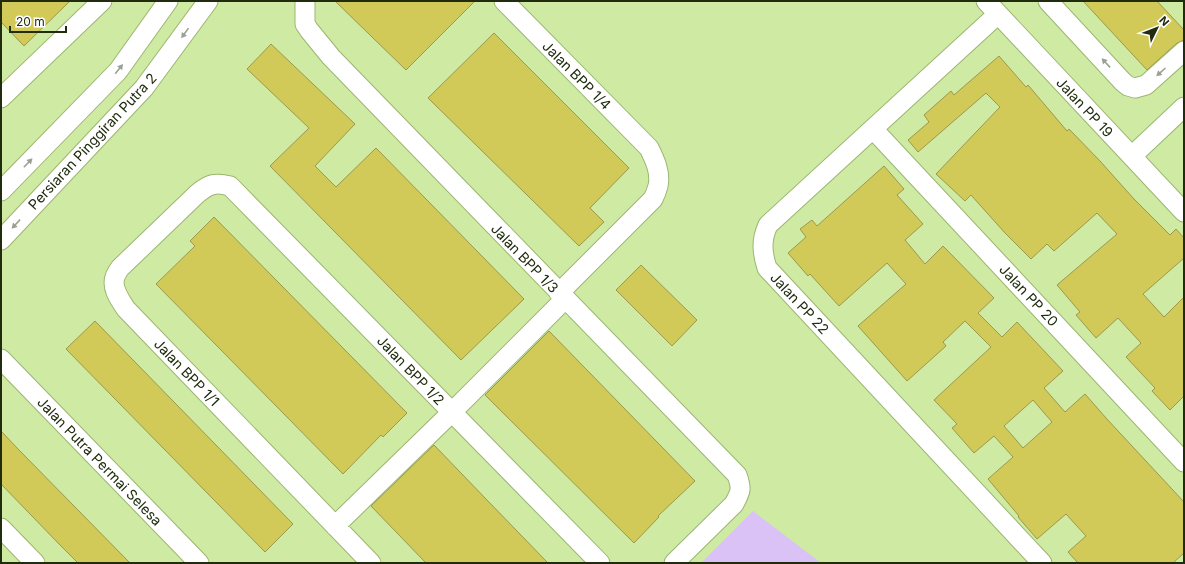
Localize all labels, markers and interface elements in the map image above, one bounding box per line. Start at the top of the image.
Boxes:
scale bar [10,8,66,34]
north arrow [1137,8,1177,48]
text: N [1156,13,1172,29]
text: 20 m [16,14,45,29]
one-way arrow [181,27,189,38]
street label: Jalan BPP 1/4 [539,37,615,113]
one-way arrow [1101,58,1110,69]
one-way arrow [114,64,123,75]
one-way arrow [1156,68,1166,77]
street label: Persiaran Pinggiran Putra 2 [24,69,160,213]
street label: Jalan PP 19 [1053,74,1117,140]
one-way arrow [23,158,33,168]
one-way arrow [11,219,21,229]
street label: Jalan BPP 1/3 [488,220,562,296]
street label: Jalan PP 20 [996,260,1062,330]
street label: Jalan PP 22 [767,269,833,337]
street label: Jalan BPP 1/2 [374,332,448,408]
street label: Jalan BPP 1/1 [151,335,223,409]
street label: Jalan Putra Permai Selesa [34,393,166,529]

